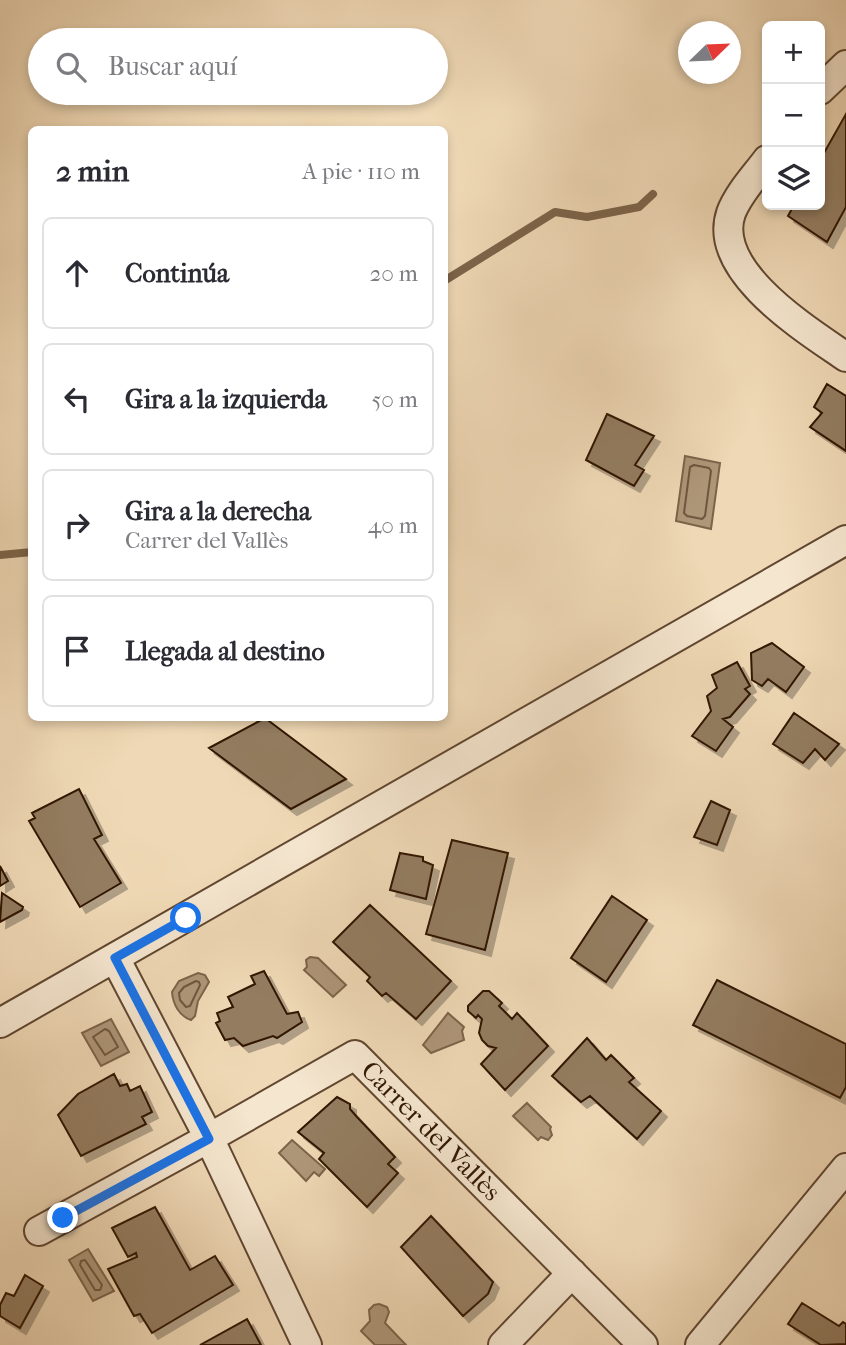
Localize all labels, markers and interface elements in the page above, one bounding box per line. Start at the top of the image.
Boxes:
north arrow [678,21,741,84]
map controls [762,21,825,210]
button: + [762,21,825,84]
search box [28,28,448,105]
icon: search [52,48,90,86]
text: Buscar aquí [108,51,237,82]
button: − [762,84,825,147]
button: layers [762,147,825,210]
text: 2 min [56,154,129,189]
text: A pie · 110 m [302,158,420,185]
icon: ahead [58,254,96,292]
text: Continúa [125,258,229,289]
text: 20 m [369,260,418,287]
icon: left [58,380,96,418]
text: Gira a la izquierda [125,384,327,415]
text: 50 m [371,386,418,413]
text: Gira a la derecha [125,496,311,527]
icon: right [58,506,96,544]
text: 40 m [368,512,418,539]
text: Carrer del Vallès [125,527,288,554]
icon: arrive [58,632,96,670]
text: Llegada al destino [125,636,325,667]
route start [170,902,201,933]
street label: Carrer del Vallès [355,1055,507,1207]
route end [47,1202,78,1233]

